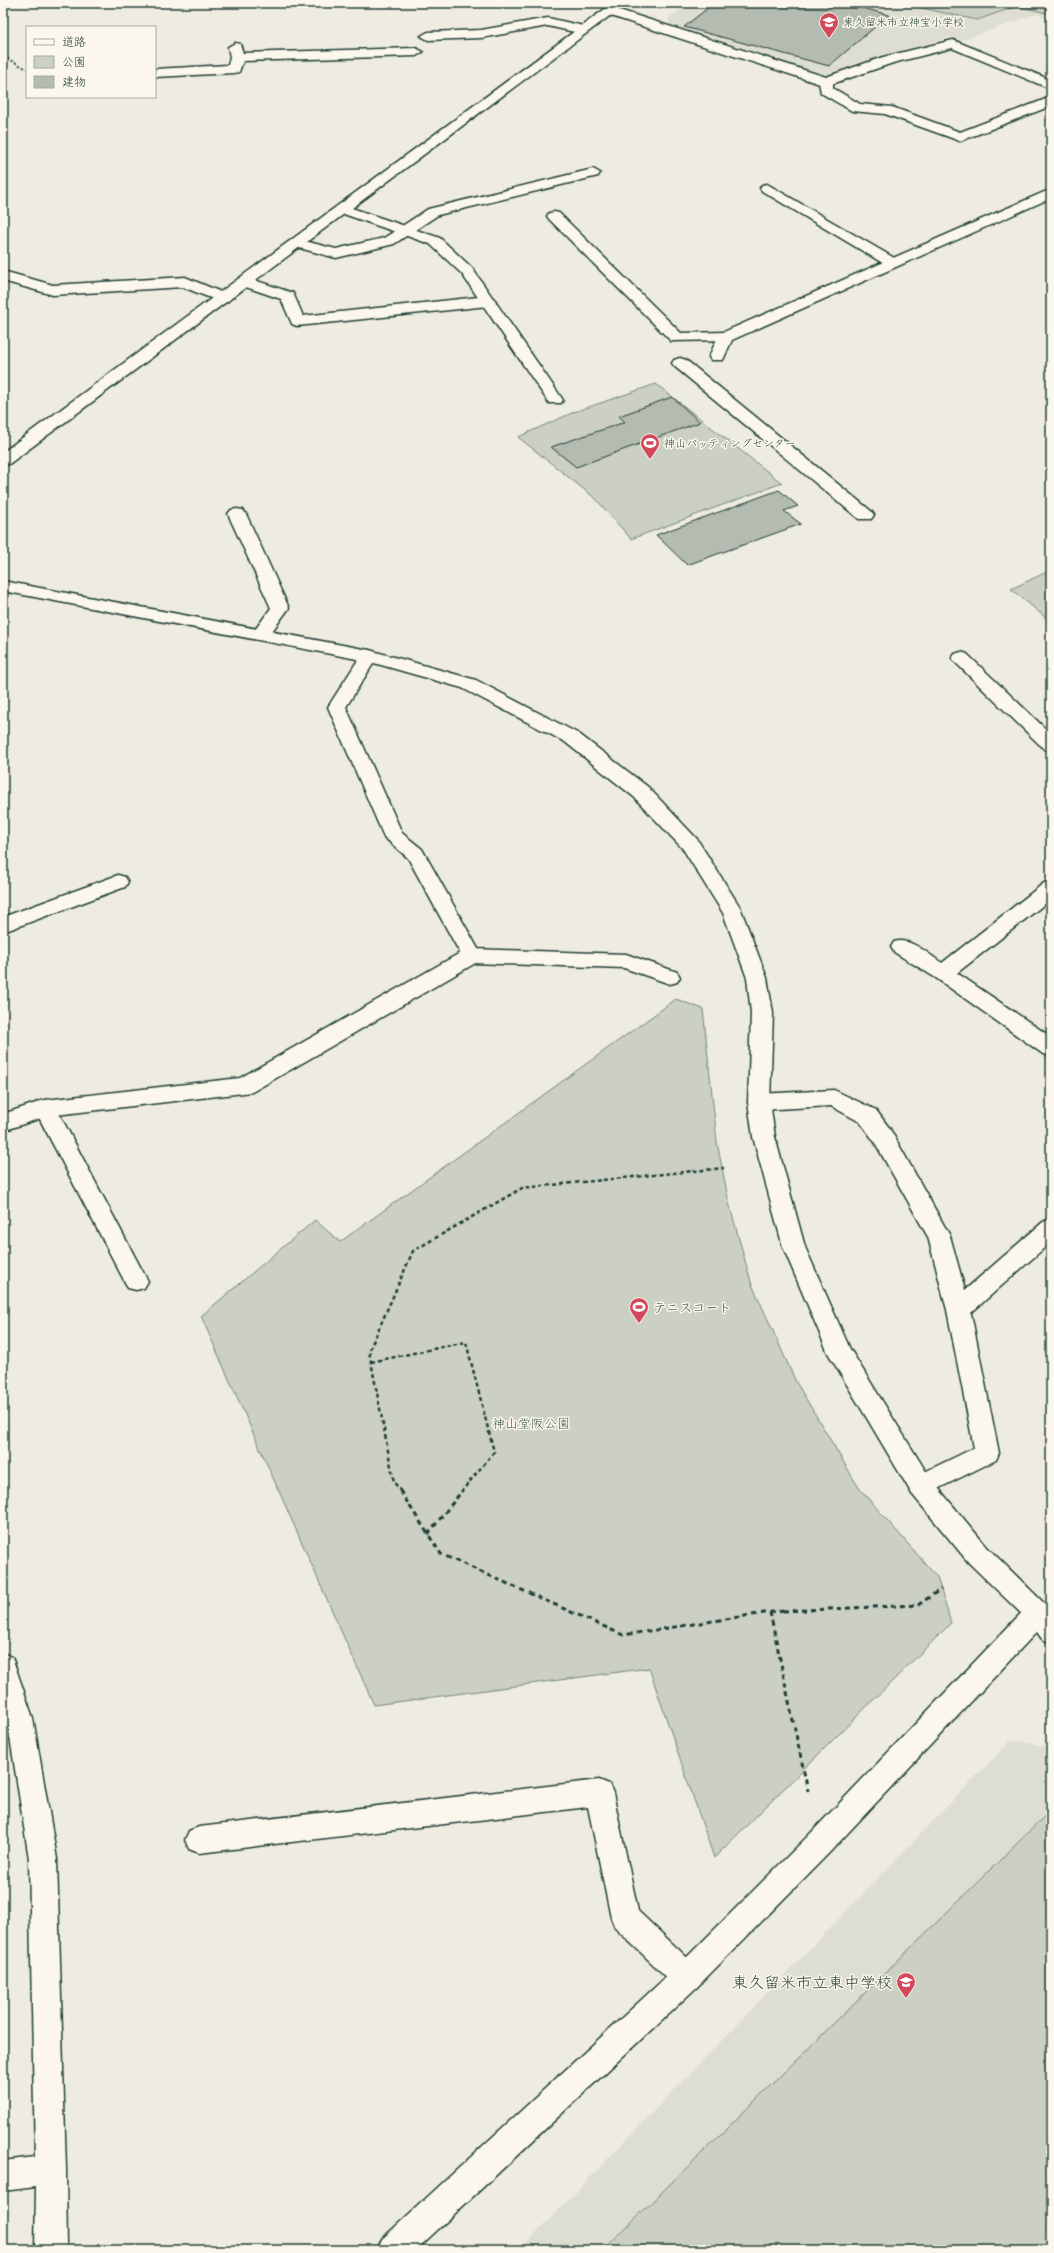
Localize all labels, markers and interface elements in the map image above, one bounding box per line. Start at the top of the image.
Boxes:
school or university icon: 東久留米市立神宝小学校 [818,11,840,39]
place label: 東久留米市立神宝小学校 [843,15,964,30]
legend [26,26,156,98]
text: 道路 [62,34,86,51]
text: 公園 [62,54,86,71]
text: 建物 [62,74,86,91]
sports icon: 神山バッティングセンター [639,432,661,460]
place label: 神山バッティングセンター [664,436,796,451]
sports icon: テニスコート [628,1296,650,1324]
place label: テニスコート [653,1299,731,1317]
park label: 神山堂阪公園 [492,1415,570,1433]
school or university icon: 東久留米市立東中学校 [895,1971,917,1999]
place label: 東久留米市立東中学校 [732,1972,892,1994]

